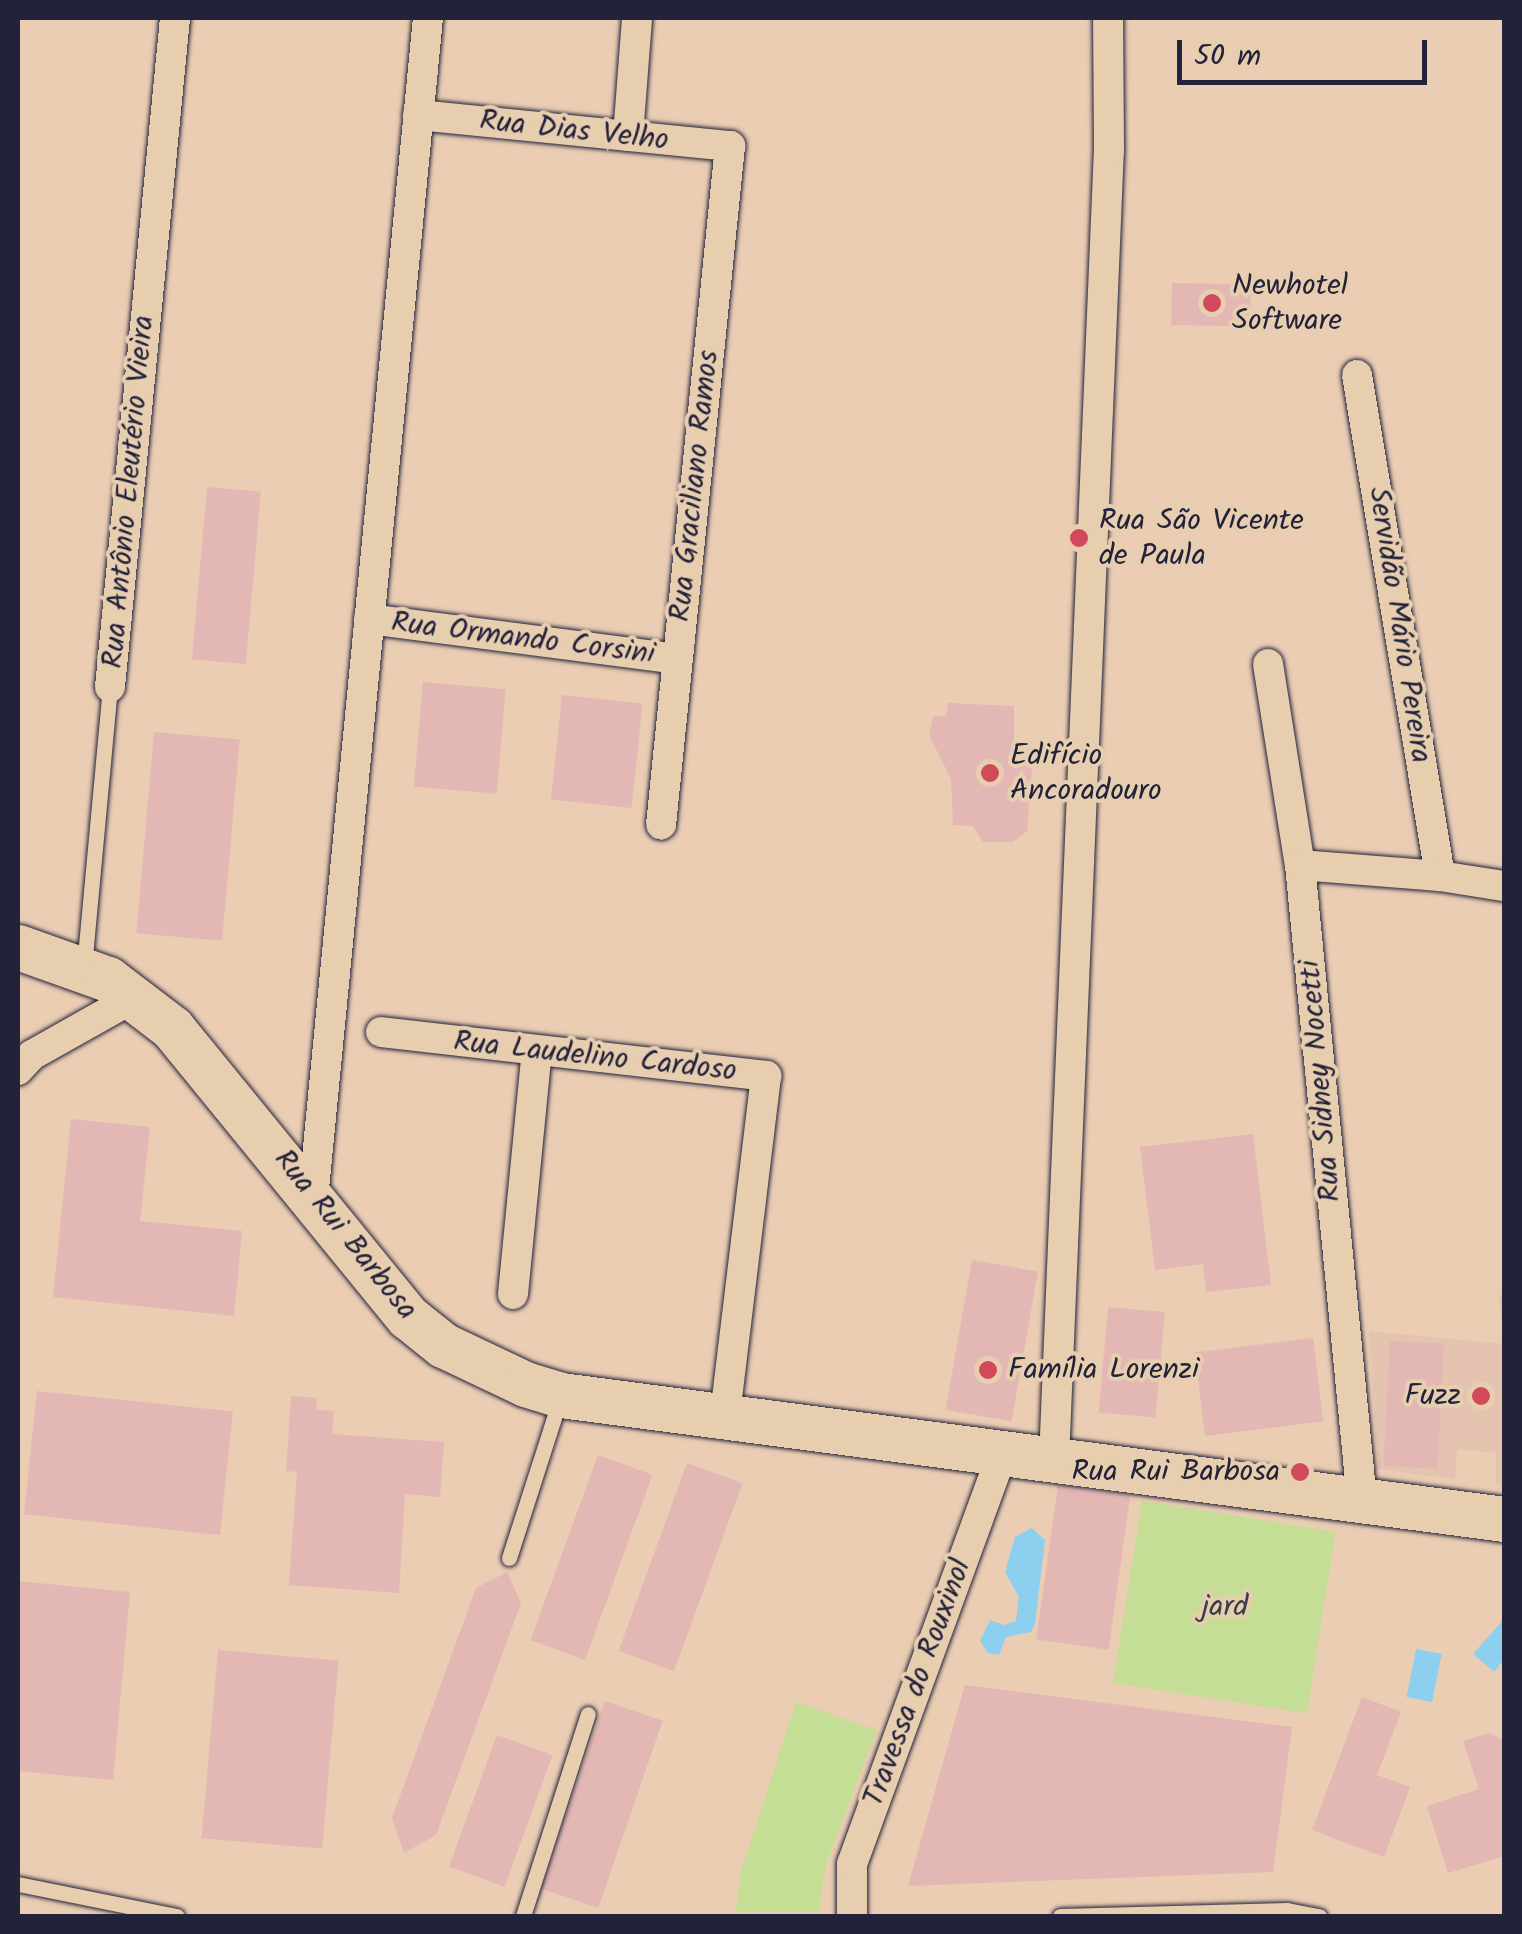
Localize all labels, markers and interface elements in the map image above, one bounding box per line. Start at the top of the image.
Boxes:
scale bar [1182,20,1432,82]
text: 50 m [1194,33,1261,81]
street label: Rua Dias Velho [478,103,670,159]
place label: Newhotel Software [1232,268,1348,338]
marker: Newhotel Software [1201,292,1223,314]
street label: Rua Antônio Eleutério Vieira [96,314,162,670]
street label: Rua Graciliano Ramos [663,348,727,624]
street label: Servidão Mário Pereira [1359,485,1439,765]
place label: Rua São Vicente de Paula [1099,503,1304,574]
marker: Rua São Vicente de Paula [1068,527,1090,549]
street label: Rua Ormando Corsini [389,605,657,673]
place label: Edifício Ancoradouro [1010,738,1162,808]
marker: Edifício Ancoradouro [979,762,1001,784]
street label: Rua Sidney Nocetti [1292,958,1350,1204]
street label: Rua Laudelino Cardoso [452,1024,738,1090]
street label: Rua Rui Barbosa [265,1143,425,1327]
place label: Família Lorenzi [1008,1352,1199,1388]
marker: Família Lorenzi [977,1359,999,1381]
place label: Fuzz [1404,1378,1461,1414]
marker: Fuzz [1470,1385,1492,1407]
place label: Rua Rui Barbosa [1072,1454,1280,1490]
marker: Rua Rui Barbosa [1289,1461,1311,1483]
street label: Travessa do Rouxinol [856,1554,980,1812]
park label: jard [1202,1589,1248,1625]

